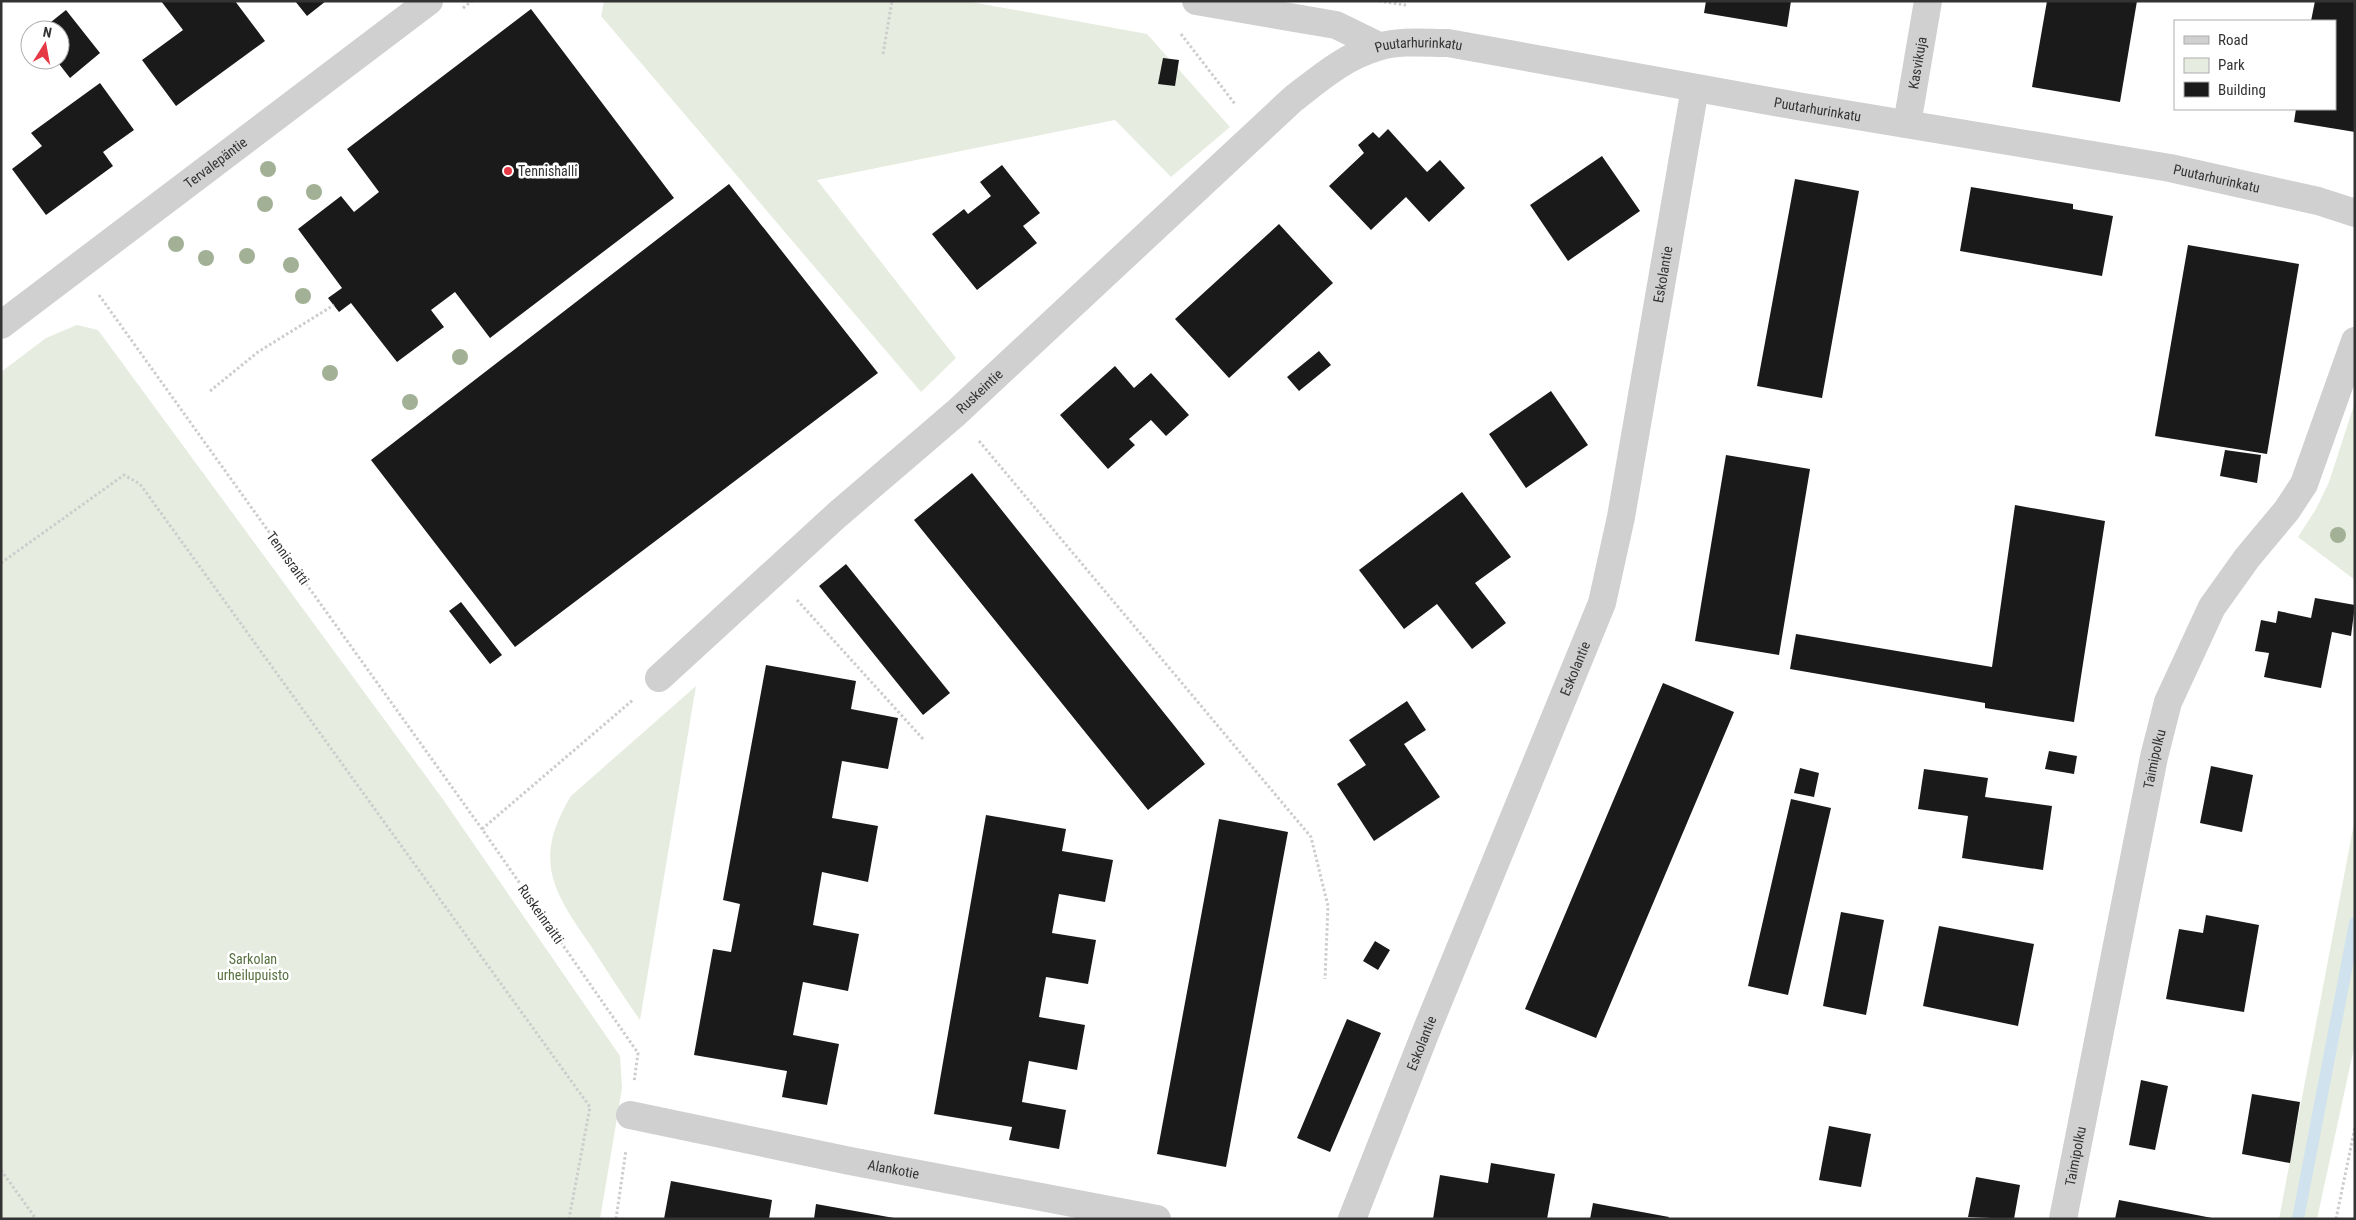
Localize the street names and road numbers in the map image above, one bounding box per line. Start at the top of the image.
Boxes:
street label: Puutarhurinkatu [1373,34,1464,56]
street label: Kasvikuja [1905,35,1930,90]
street label: Puutarhurinkatu [1773,94,1862,125]
street label: Tervalepäntie [181,134,250,191]
street label: Puutarhurinkatu [2172,161,2261,196]
street label: Eskolantie [1650,244,1676,304]
street label: Ruskeintie [953,366,1006,417]
street label: Tennisraitti [263,528,313,588]
street label: Eskolantie [1557,639,1594,698]
street label: Taimipolku [2140,728,2169,790]
street label: Ruskeinraitti [515,881,567,947]
street label: Eskolantie [1403,1013,1440,1073]
street label: Taimipolku [2062,1125,2089,1187]
street label: Alankotie [866,1157,921,1182]

